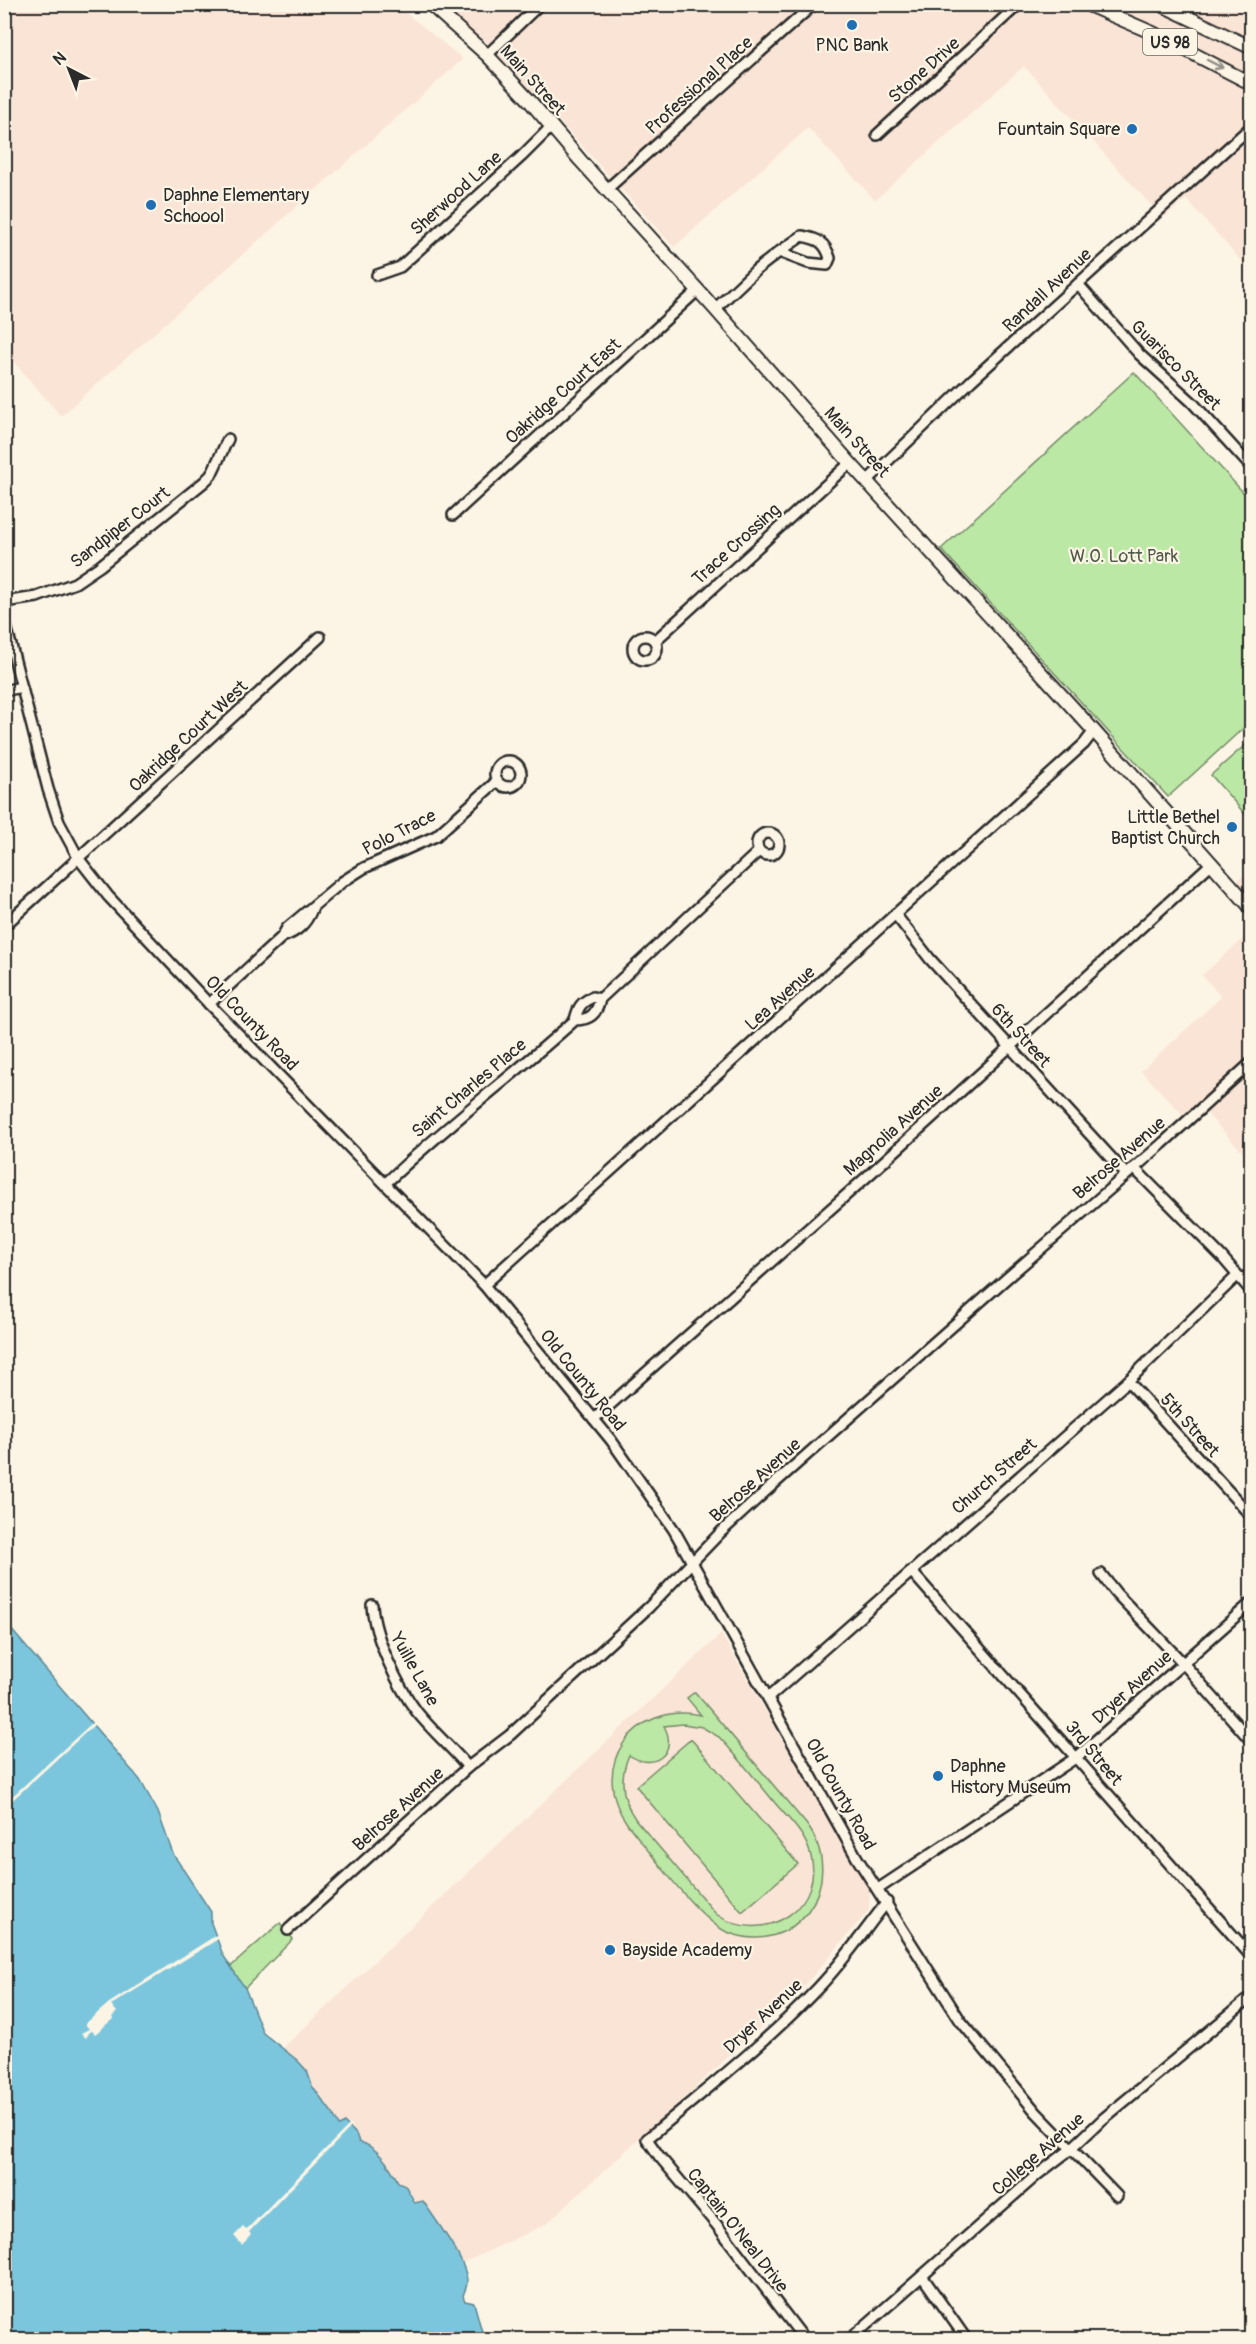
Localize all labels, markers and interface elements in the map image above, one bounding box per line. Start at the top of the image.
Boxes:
marker: PNC Bank [845,18,859,32]
road number: US 98 [1143,29,1197,55]
street label: Professional Place [641,31,758,140]
street label: Stone Drive [884,32,965,109]
place label: PNC Bank [816,34,889,57]
north arrow [39,39,99,99]
street label: Main Street [495,40,571,121]
text: N [49,47,70,70]
one-way arrow [1206,59,1224,71]
place label: Fountain Square [997,118,1120,141]
marker: Fountain Square [1125,122,1139,136]
street label: Sherwood Lane [406,146,507,241]
place label: Daphne Elementary Schoool [163,184,309,228]
marker: Daphne Elementary Schoool [144,198,158,212]
street label: Randall Avenue [998,243,1097,337]
street label: Guarisco Street [1126,315,1226,416]
street label: Oakridge Court East [501,333,627,449]
street label: Main Street [819,402,895,483]
street label: Sandpiper Court [66,481,175,573]
street label: Trace Crossing [687,499,785,590]
park label: W.O. Lott Park [1070,545,1179,568]
street label: Oakridge Court West [124,675,253,797]
street label: Polo Trace [358,804,440,861]
place label: Little Bethel Baptist Church [1111,806,1220,850]
marker: Little Bethel Baptist Church [1225,820,1239,834]
street label: Lea Avenue [740,961,820,1036]
street label: Old County Road [200,971,303,1076]
street label: 6th Street [986,998,1056,1073]
street label: Saint Charles Place [407,1033,532,1143]
street label: Magnolia Avenue [839,1080,948,1181]
street label: Belrose Avenue [1068,1112,1170,1205]
street label: Old County Road [535,1325,631,1436]
street label: 5th Street [1155,1389,1225,1463]
street label: Belrose Avenue [705,1433,806,1527]
street label: Church Street [947,1433,1042,1520]
street label: Yuille Lane [384,1628,444,1710]
street label: Dryer Avenue [1088,1645,1177,1729]
street label: 3rd Street [1060,1716,1128,1791]
street label: Old County Road [800,1734,881,1854]
place label: Daphne History Museum [950,1755,1071,1799]
street label: Belrose Avenue [348,1762,449,1856]
marker: Daphne History Museum [931,1769,945,1783]
place label: Bayside Academy [622,1939,752,1962]
marker: Bayside Academy [603,1943,617,1957]
street label: Dryer Avenue [719,1974,808,2059]
street label: College Avenue [987,2108,1090,2201]
street label: Captain O'Neal Drive [682,2163,793,2297]

